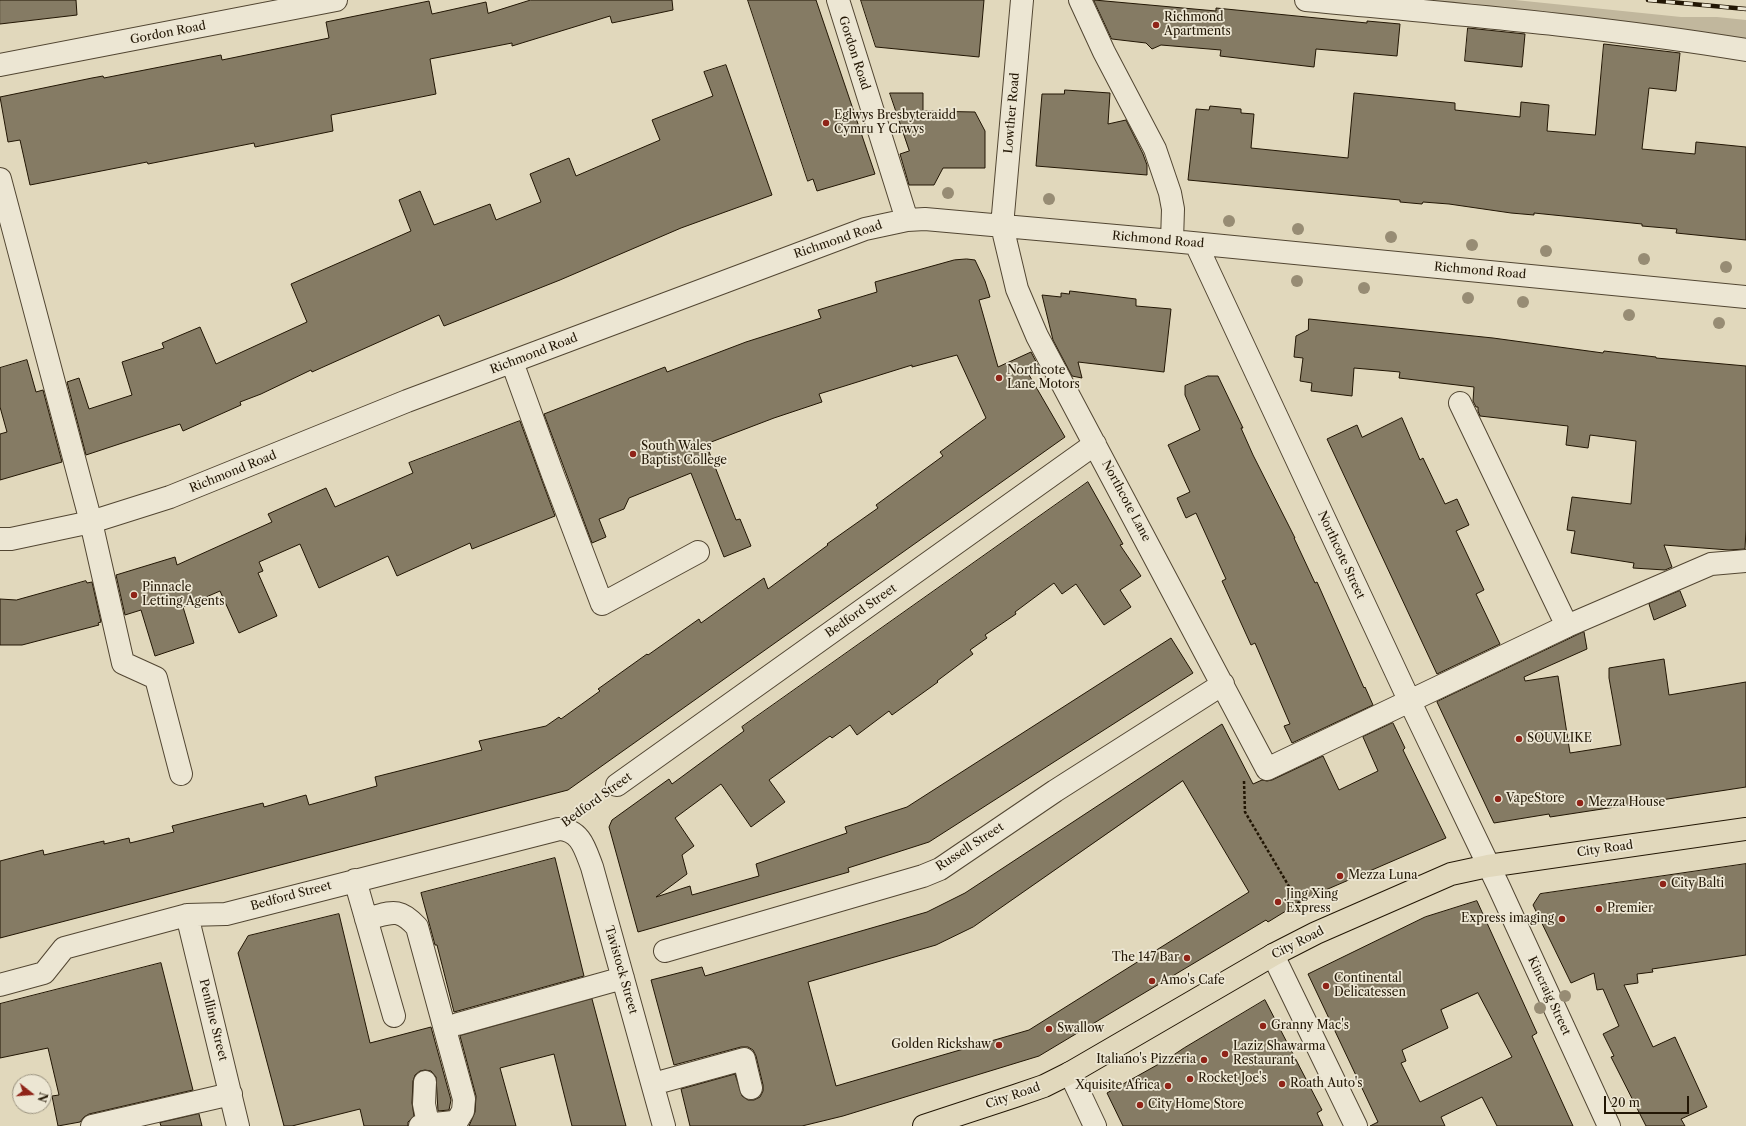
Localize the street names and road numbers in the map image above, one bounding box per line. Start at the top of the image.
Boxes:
street label: Gordon Road [835,14,873,92]
street label: Gordon Road [129,19,207,47]
street label: Lowther Road [1001,72,1023,154]
street label: Richmond Road [792,218,884,262]
street label: Richmond Road [1111,229,1205,251]
street label: Richmond Road [1433,260,1527,282]
street label: Richmond Road [488,331,580,377]
street label: Richmond Road [187,448,279,496]
street label: Northcote Lane [1099,458,1153,544]
street label: Northcote Street [1314,509,1368,601]
street label: Bedford Street [823,581,899,641]
street label: Bedford Street [559,770,635,830]
street label: Russell Street [934,820,1006,874]
street label: City Road [1576,838,1634,860]
street label: Bedford Street [249,878,333,914]
street label: Tavistock Street [602,924,640,1016]
street label: City Road [1269,924,1327,962]
street label: Kincraig Street [1524,954,1574,1038]
street label: Penlline Street [196,977,230,1063]
street label: City Road [984,1080,1042,1112]

